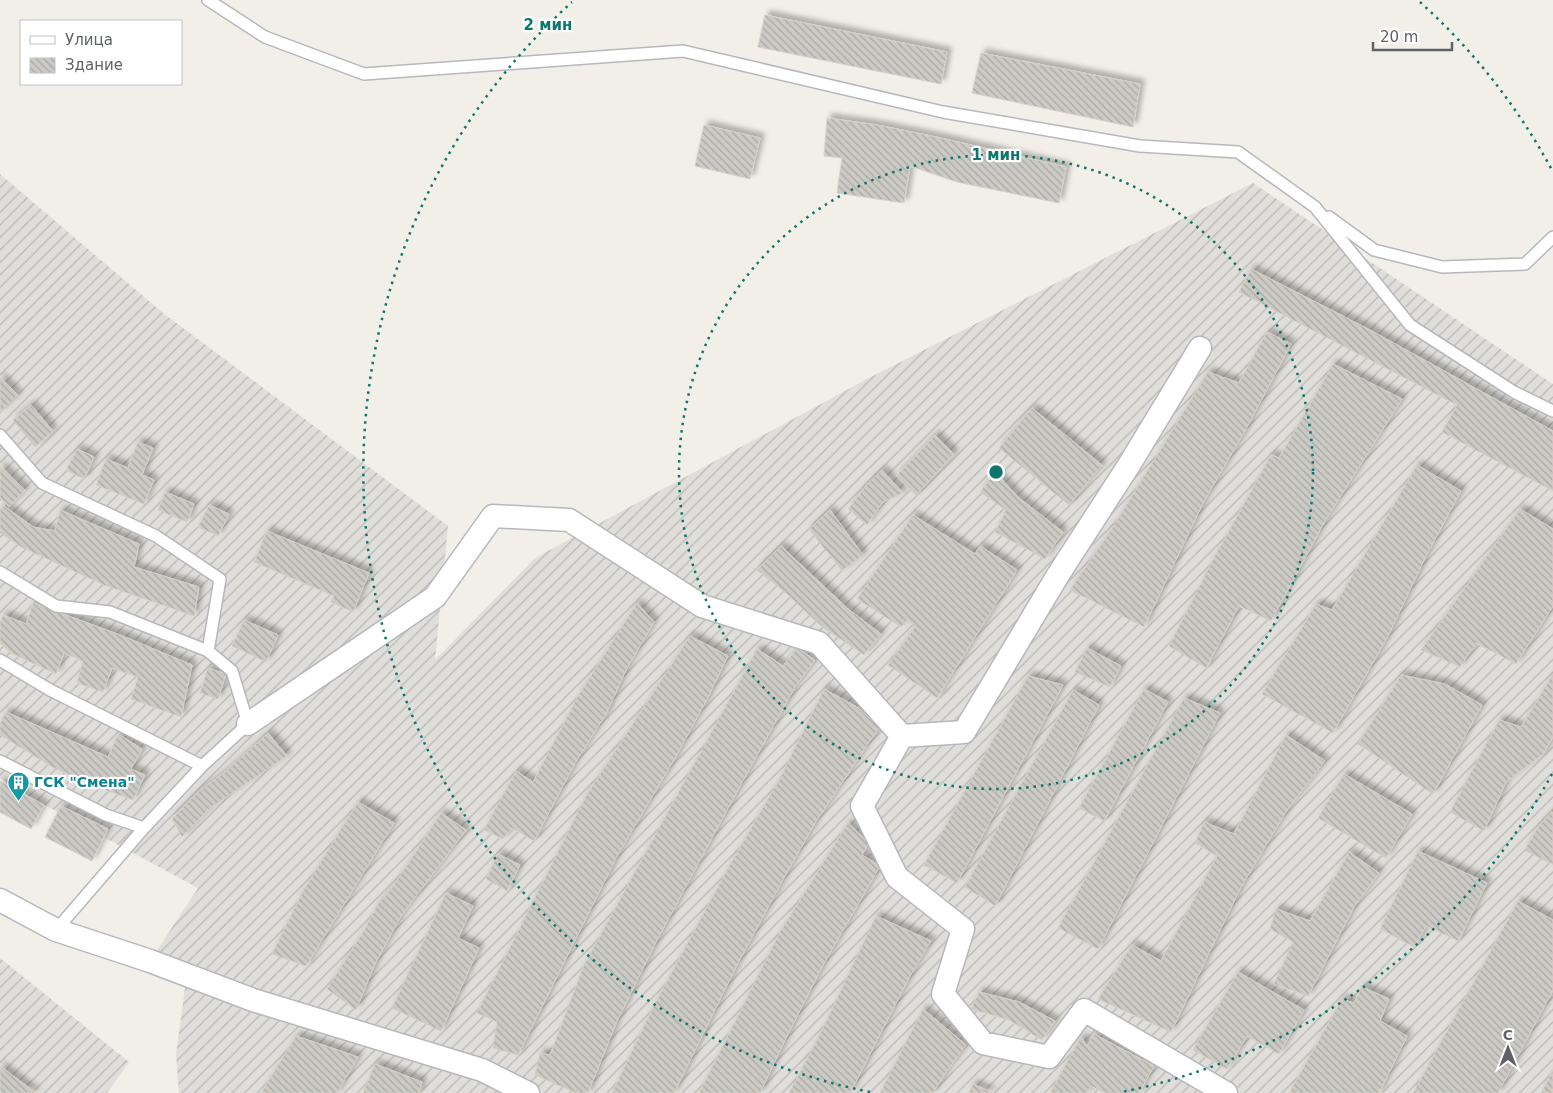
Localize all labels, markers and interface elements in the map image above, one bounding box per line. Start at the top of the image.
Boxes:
text: 2 мин [524,16,572,34]
legend [20,20,182,85]
scale bar [1373,20,1452,52]
text: 20 m [1380,28,1418,46]
text: Улица [65,31,113,49]
text: Здание [65,56,123,74]
text: 1 мин [972,146,1020,164]
centre of rings [987,463,1005,481]
building icon: ГСК "Смена" [6,770,30,801]
place label: ГСК "Смена" [34,774,134,790]
north arrow [1483,1023,1533,1073]
text: С [1503,1027,1513,1043]

